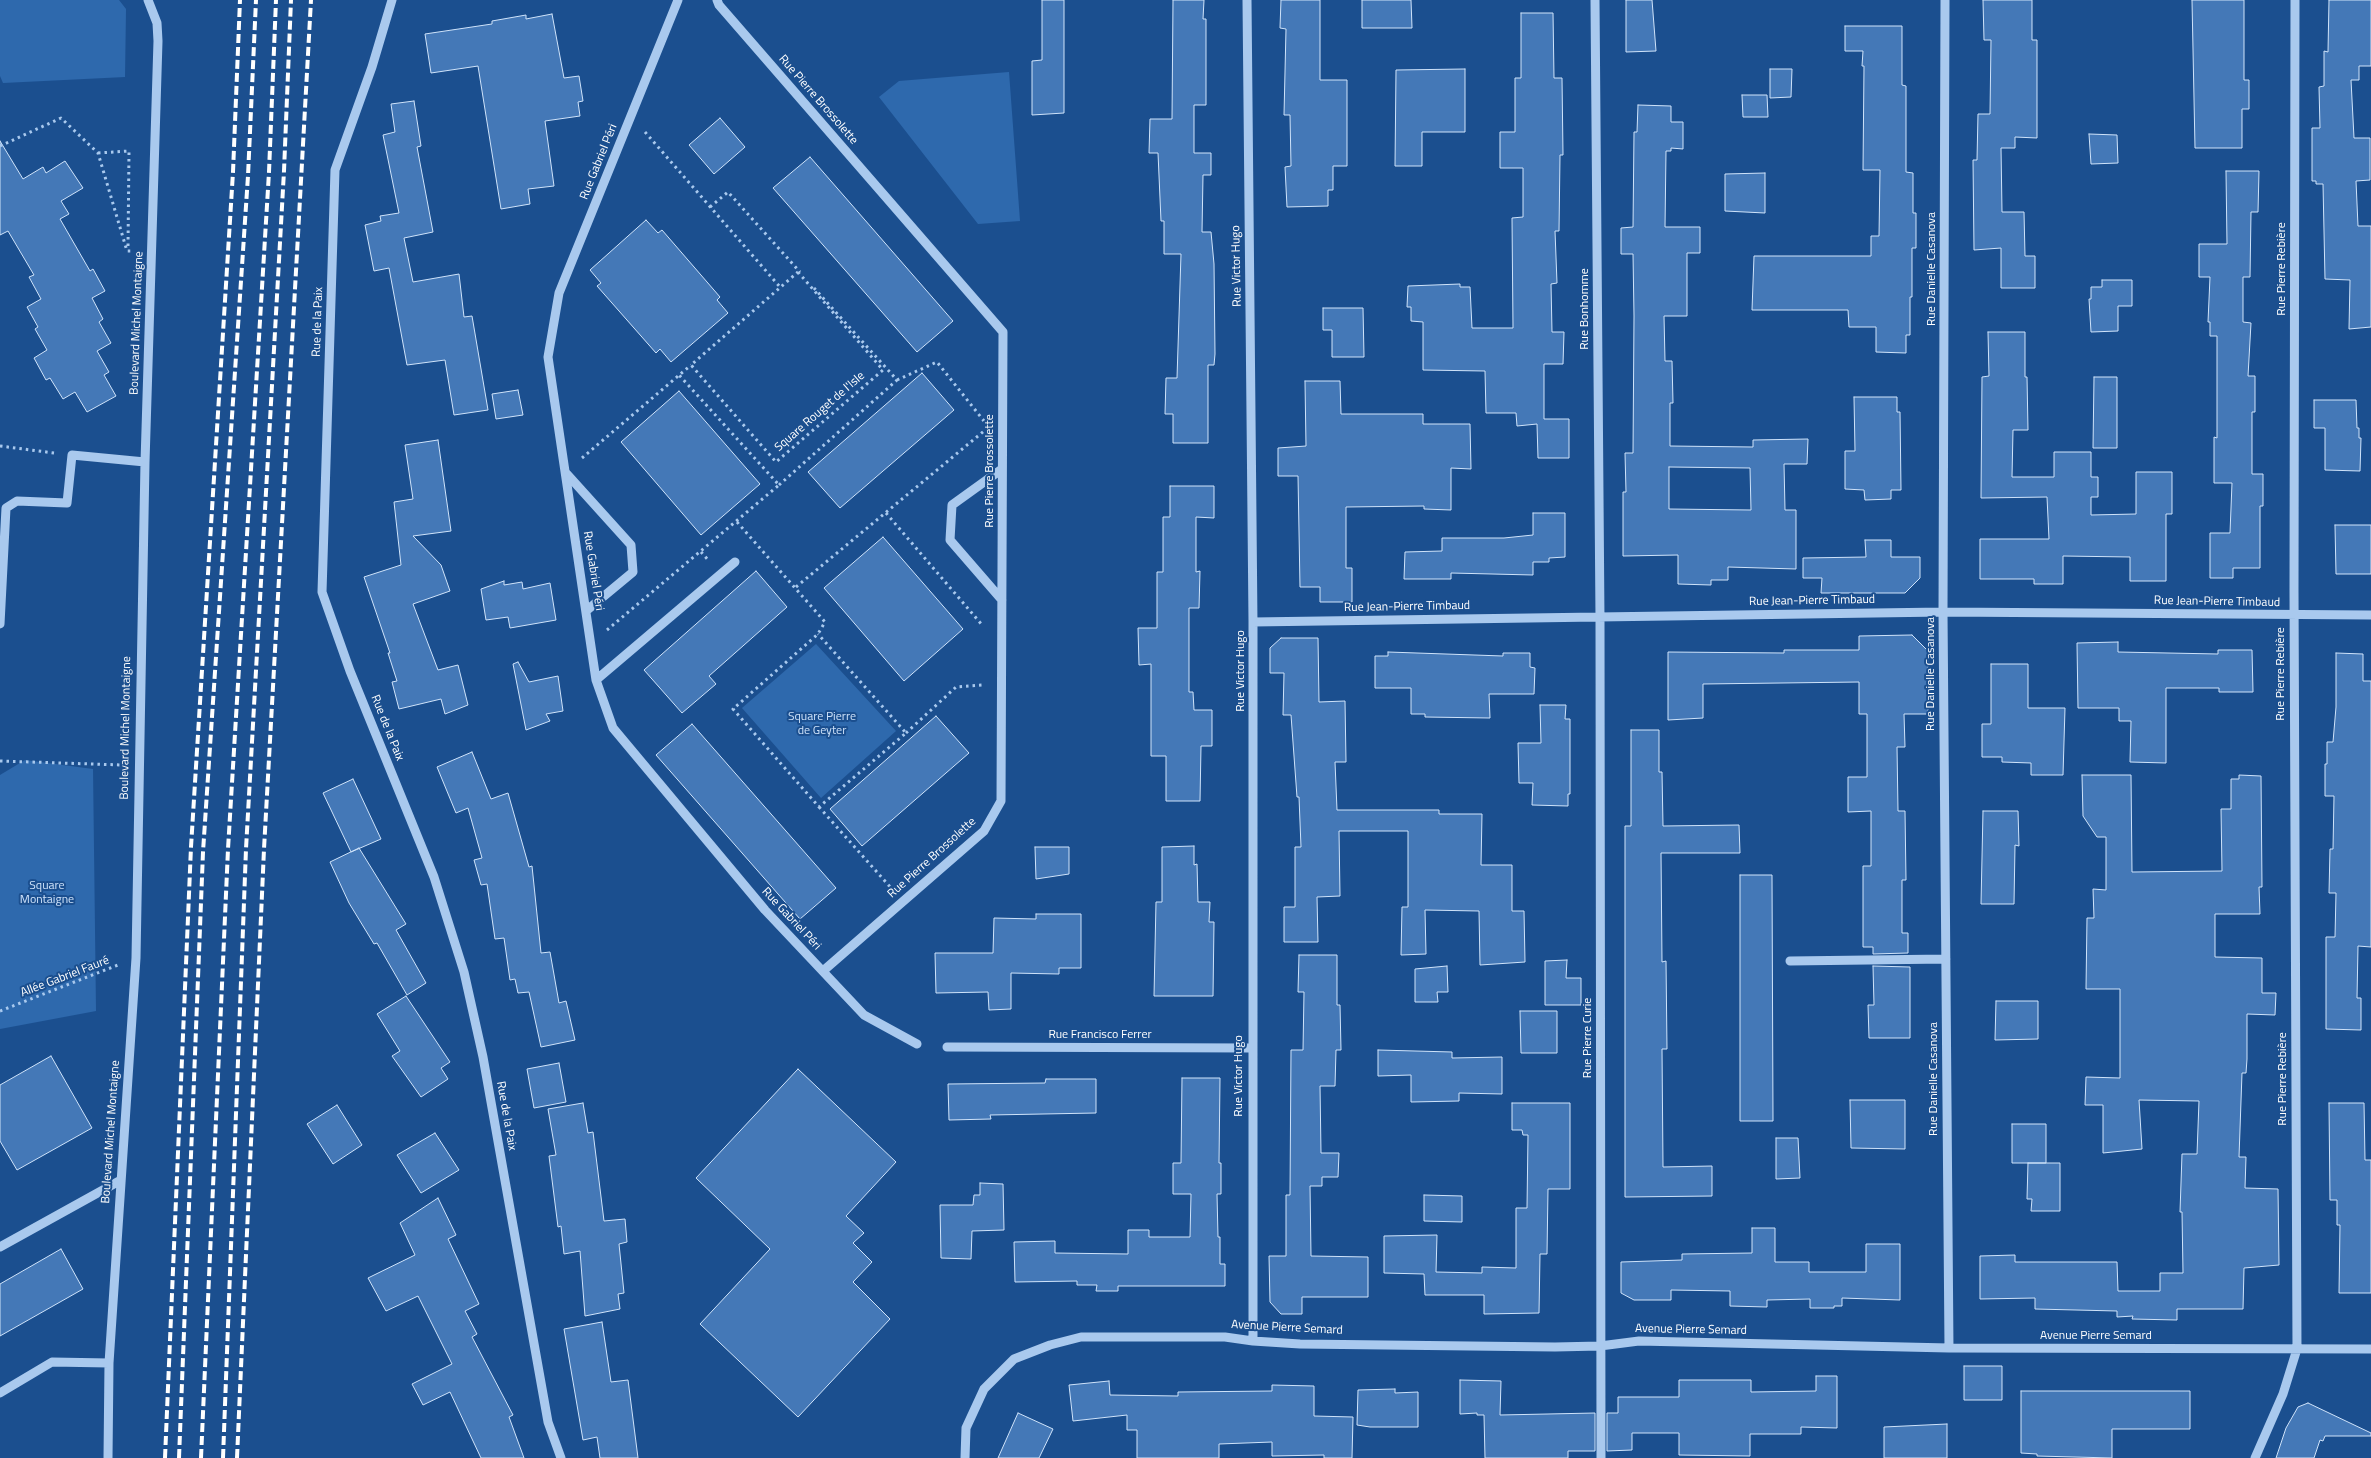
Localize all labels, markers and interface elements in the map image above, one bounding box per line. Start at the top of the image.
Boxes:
street label: Rue Pierre Brossolette [775,52,861,148]
street label: Rue Gabriel Péri [577,122,621,202]
street label: Rue Danielle Casanova [1925,212,1939,326]
street label: Rue Pierre Rebière [2275,222,2289,316]
street label: Rue Victor Hugo [1229,225,1245,307]
street label: Boulevard Michel Montaigne [127,251,147,395]
street label: Rue Bonhomme [1578,268,1592,350]
street label: Rue de la Paix [310,287,326,357]
street label: Square Rouget de l'Isle [772,369,868,455]
street label: Rue Pierre Brossolette [983,414,997,528]
street label: Rue Gabriel Péri [580,530,606,612]
street label: Rue Jean-Pierre Timbaud [1749,593,1875,609]
street label: Rue Jean-Pierre Timbaud [2154,594,2280,610]
street label: Rue Jean-Pierre Timbaud [1344,599,1470,615]
street label: Rue Danielle Casanova [1924,617,1938,731]
street label: Rue Pierre Rebière [2274,627,2288,721]
street label: Rue Victor Hugo [1234,630,1248,712]
street label: Boulevard Michel Montaigne [118,656,134,800]
street label: Rue de la Paix [367,693,407,763]
park label: Square Pierre de Geyter [788,710,856,738]
street label: Rue Pierre Brossolette [885,815,979,901]
park label: Square Montaigne [20,879,74,907]
street label: Rue Gabriel Péri [758,885,824,953]
street label: Allée Gabriel Fauré [19,953,111,1001]
street label: Rue Pierre Curie [1581,998,1595,1078]
street label: Rue Danielle Casanova [1927,1022,1941,1136]
street label: Rue Francisco Ferrer [1048,1028,1152,1042]
street label: Rue Pierre Rebière [2276,1032,2290,1126]
street label: Rue Victor Hugo [1232,1035,1246,1117]
street label: Boulevard Michel Montaigne [99,1060,123,1204]
street label: Rue de la Paix [493,1080,519,1152]
street label: Avenue Pierre Semard [1231,1318,1343,1338]
street label: Avenue Pierre Semard [1635,1322,1747,1338]
street label: Avenue Pierre Semard [2040,1329,2152,1343]

